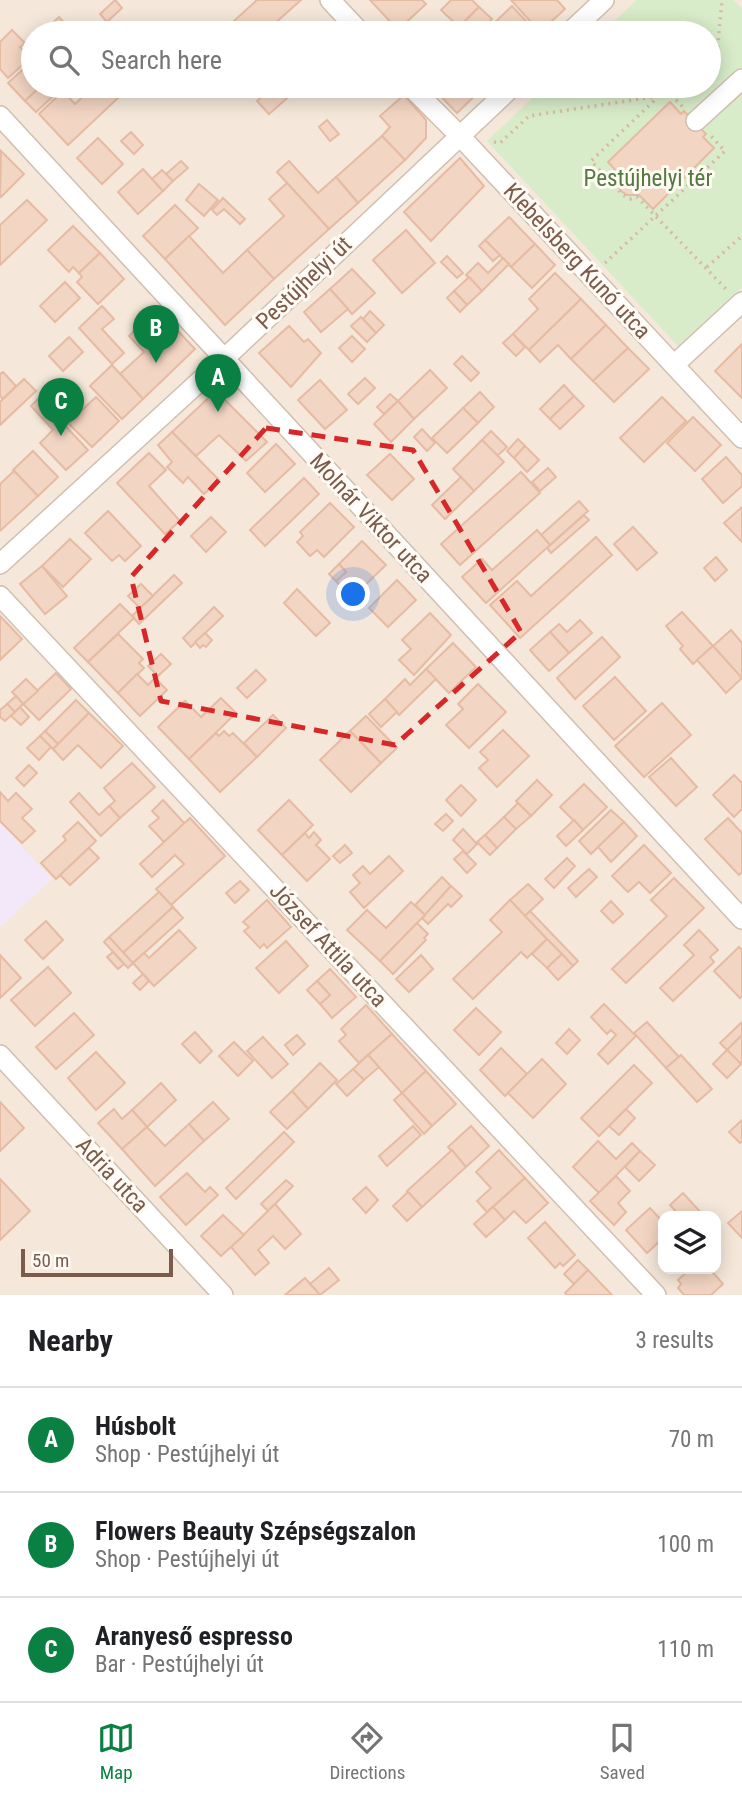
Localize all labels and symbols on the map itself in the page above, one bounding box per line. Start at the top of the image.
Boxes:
park label: Pestújhelyi tér [584,165,712,192]
street label: Klebelsberg Kunó utca [498,178,656,344]
street label: Pestújhelyi út [251,231,357,335]
pin: B [133,305,179,363]
pin: A [195,354,241,412]
pin: C [38,378,84,436]
street label: Molnár Viktor utca [304,448,438,588]
your location [336,577,370,611]
street label: József Attila utca [264,877,392,1013]
street label: Adria utca [70,1132,154,1218]
scale bar [21,1246,173,1278]

